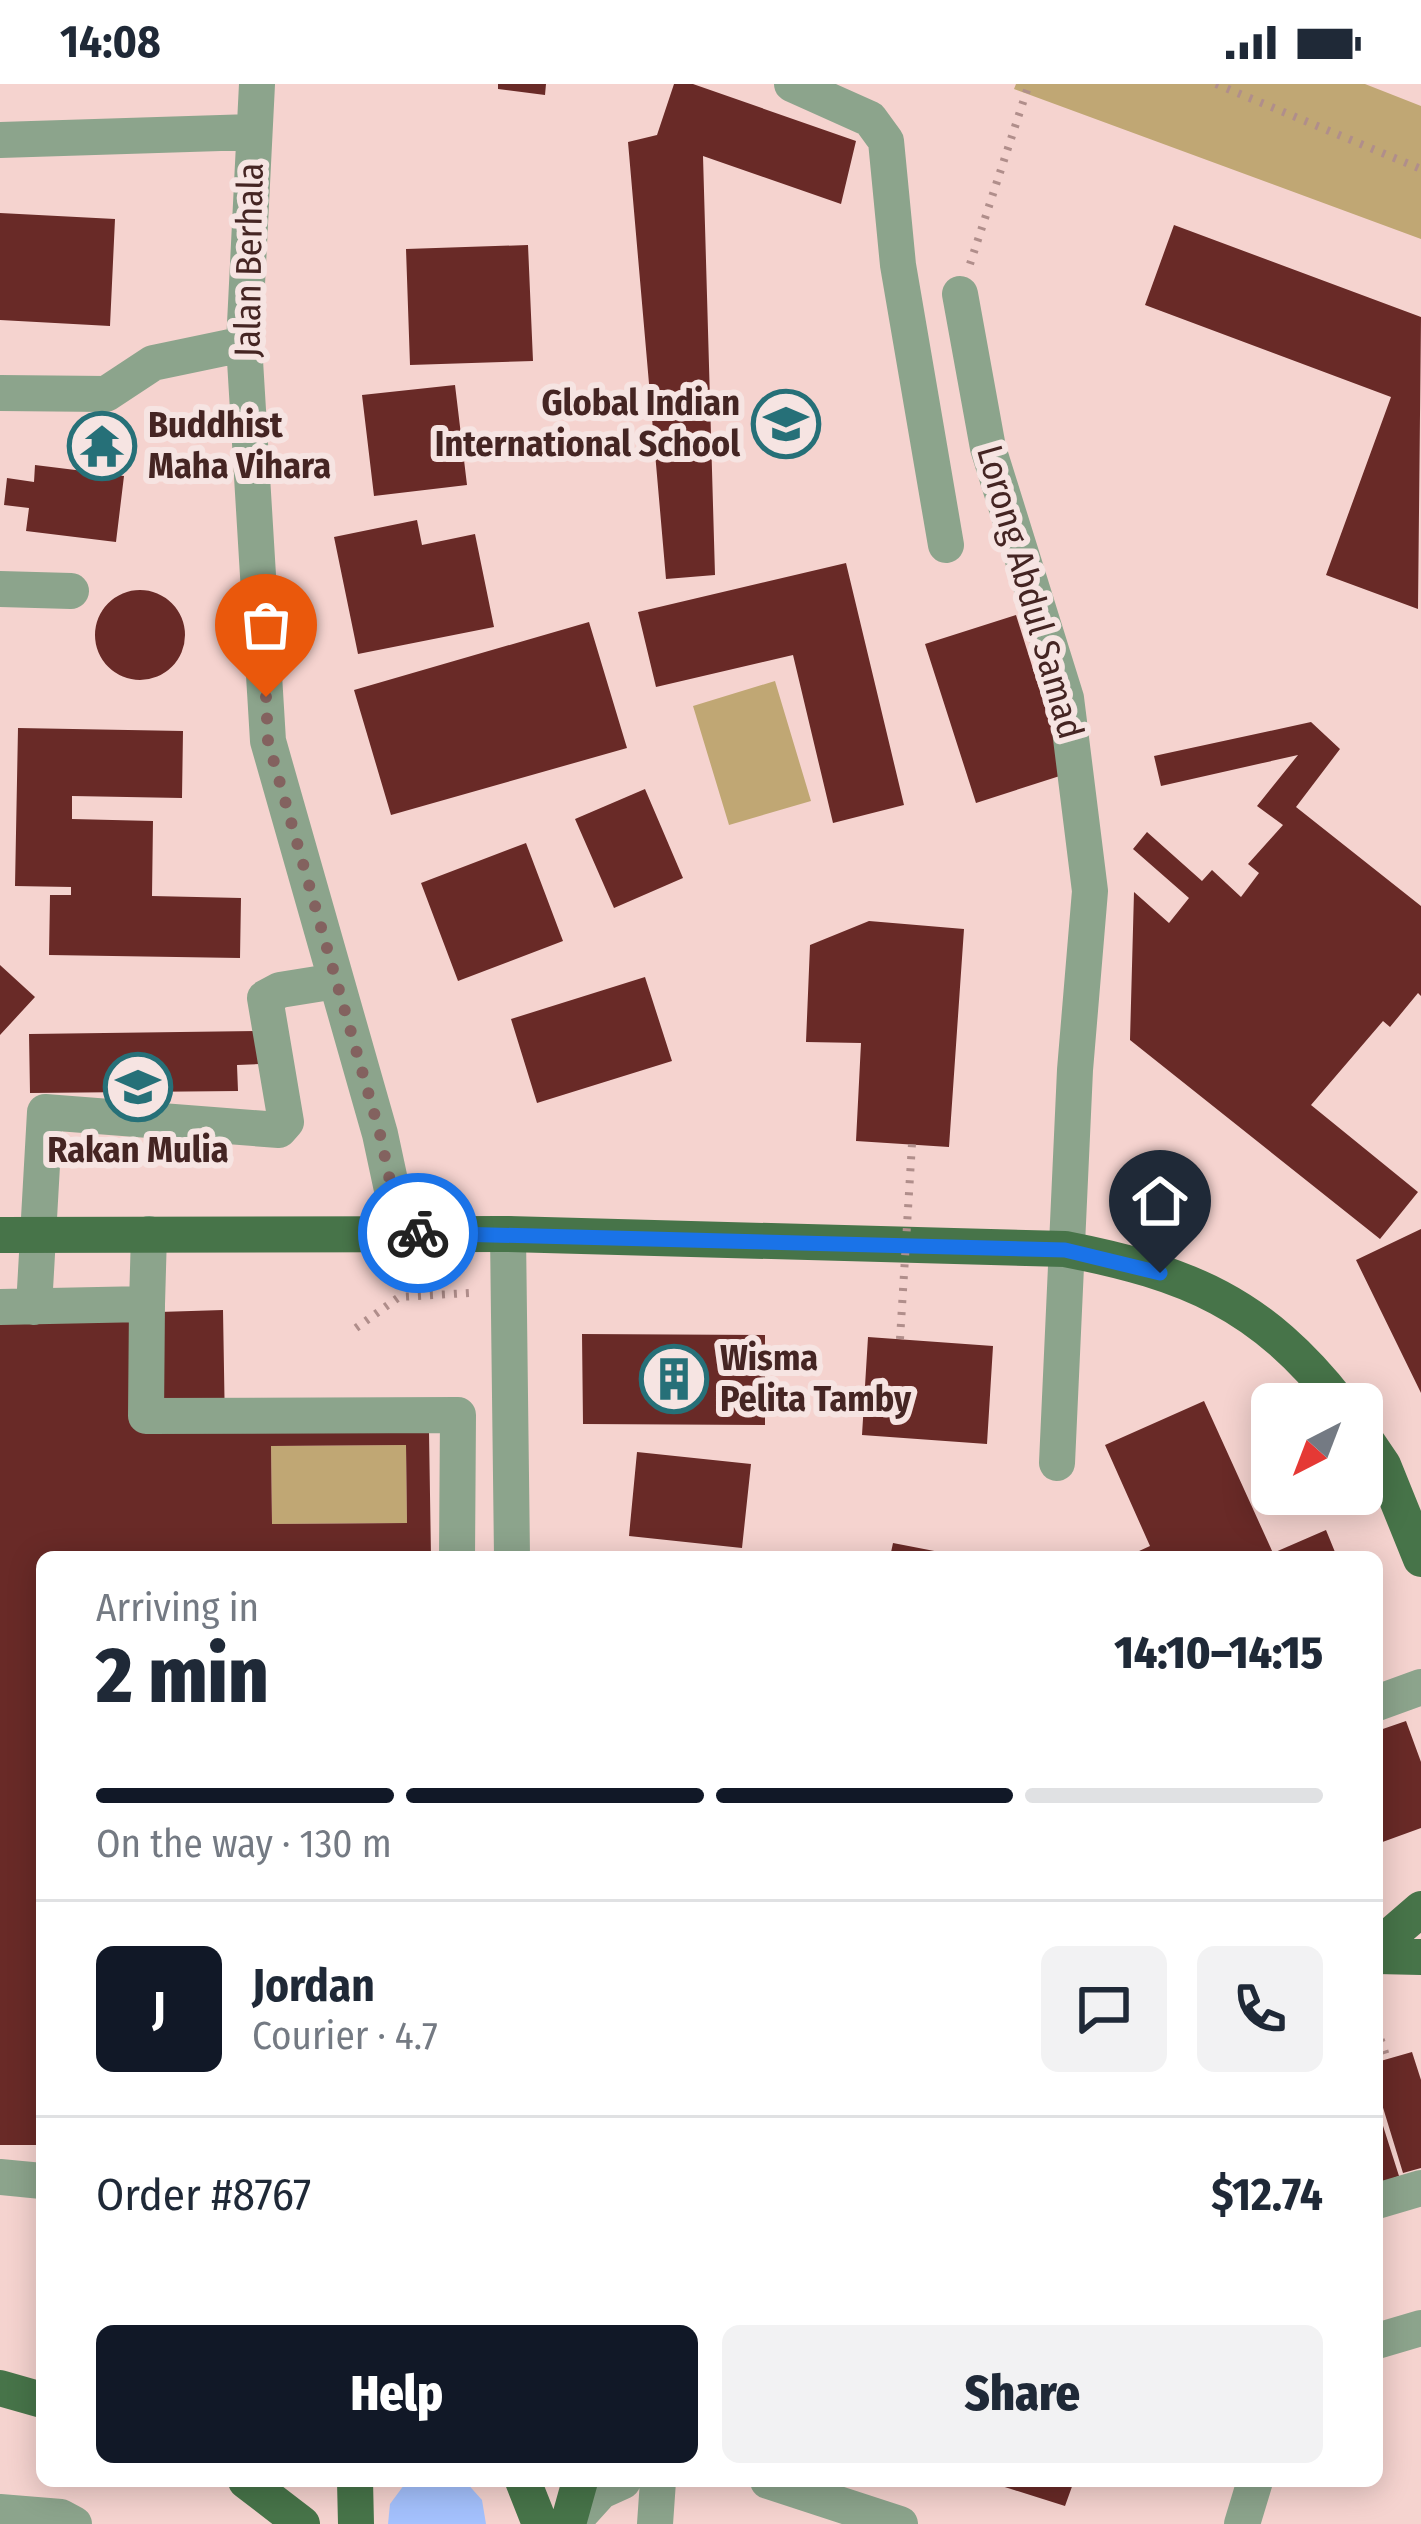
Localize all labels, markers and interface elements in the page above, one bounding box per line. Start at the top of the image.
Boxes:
text: 14:08 [60,15,161,69]
street label: Jalan Berhala [225,162,273,358]
place label: Global Indian International School [435,381,740,466]
school or university icon: Global Indian International School [751,389,821,459]
place label: Buddhist Maha Vihara [148,403,331,488]
temple icon: Buddhist Maha Vihara [67,411,137,481]
street label: Lorong Abdul Samad [967,440,1093,744]
pin [215,574,317,697]
icon: bag [233,592,299,658]
school or university icon: Rakan Mulia [103,1052,173,1122]
place label: Rakan Mulia [47,1128,229,1172]
pin [1109,1150,1211,1273]
icon: home [1127,1168,1193,1234]
courier [358,1173,478,1293]
icon: bike [385,1200,451,1266]
place label: Wisma Pelita Tamby [720,1336,912,1421]
building icon: Wisma Pelita Tamby [639,1344,709,1414]
north arrow [1251,1383,1383,1515]
map controls [1251,1383,1383,1515]
text: Arriving in [96,1585,259,1631]
text: 14:10–14:15 [1114,1626,1323,1680]
text: 2 min [96,1629,269,1723]
text: On the way · 130 m [96,1821,392,1867]
button: chat [1041,1946,1167,2072]
button: phone [1197,1946,1323,2072]
text: Jordan [252,1959,375,2013]
text: J [152,1982,166,2036]
text: Courier · 4.7 [252,2013,438,2059]
text: Order #8767 [96,2168,311,2222]
text: $12.74 [1211,2168,1323,2222]
button: Help [96,2325,698,2463]
button: Share [722,2325,1323,2463]

